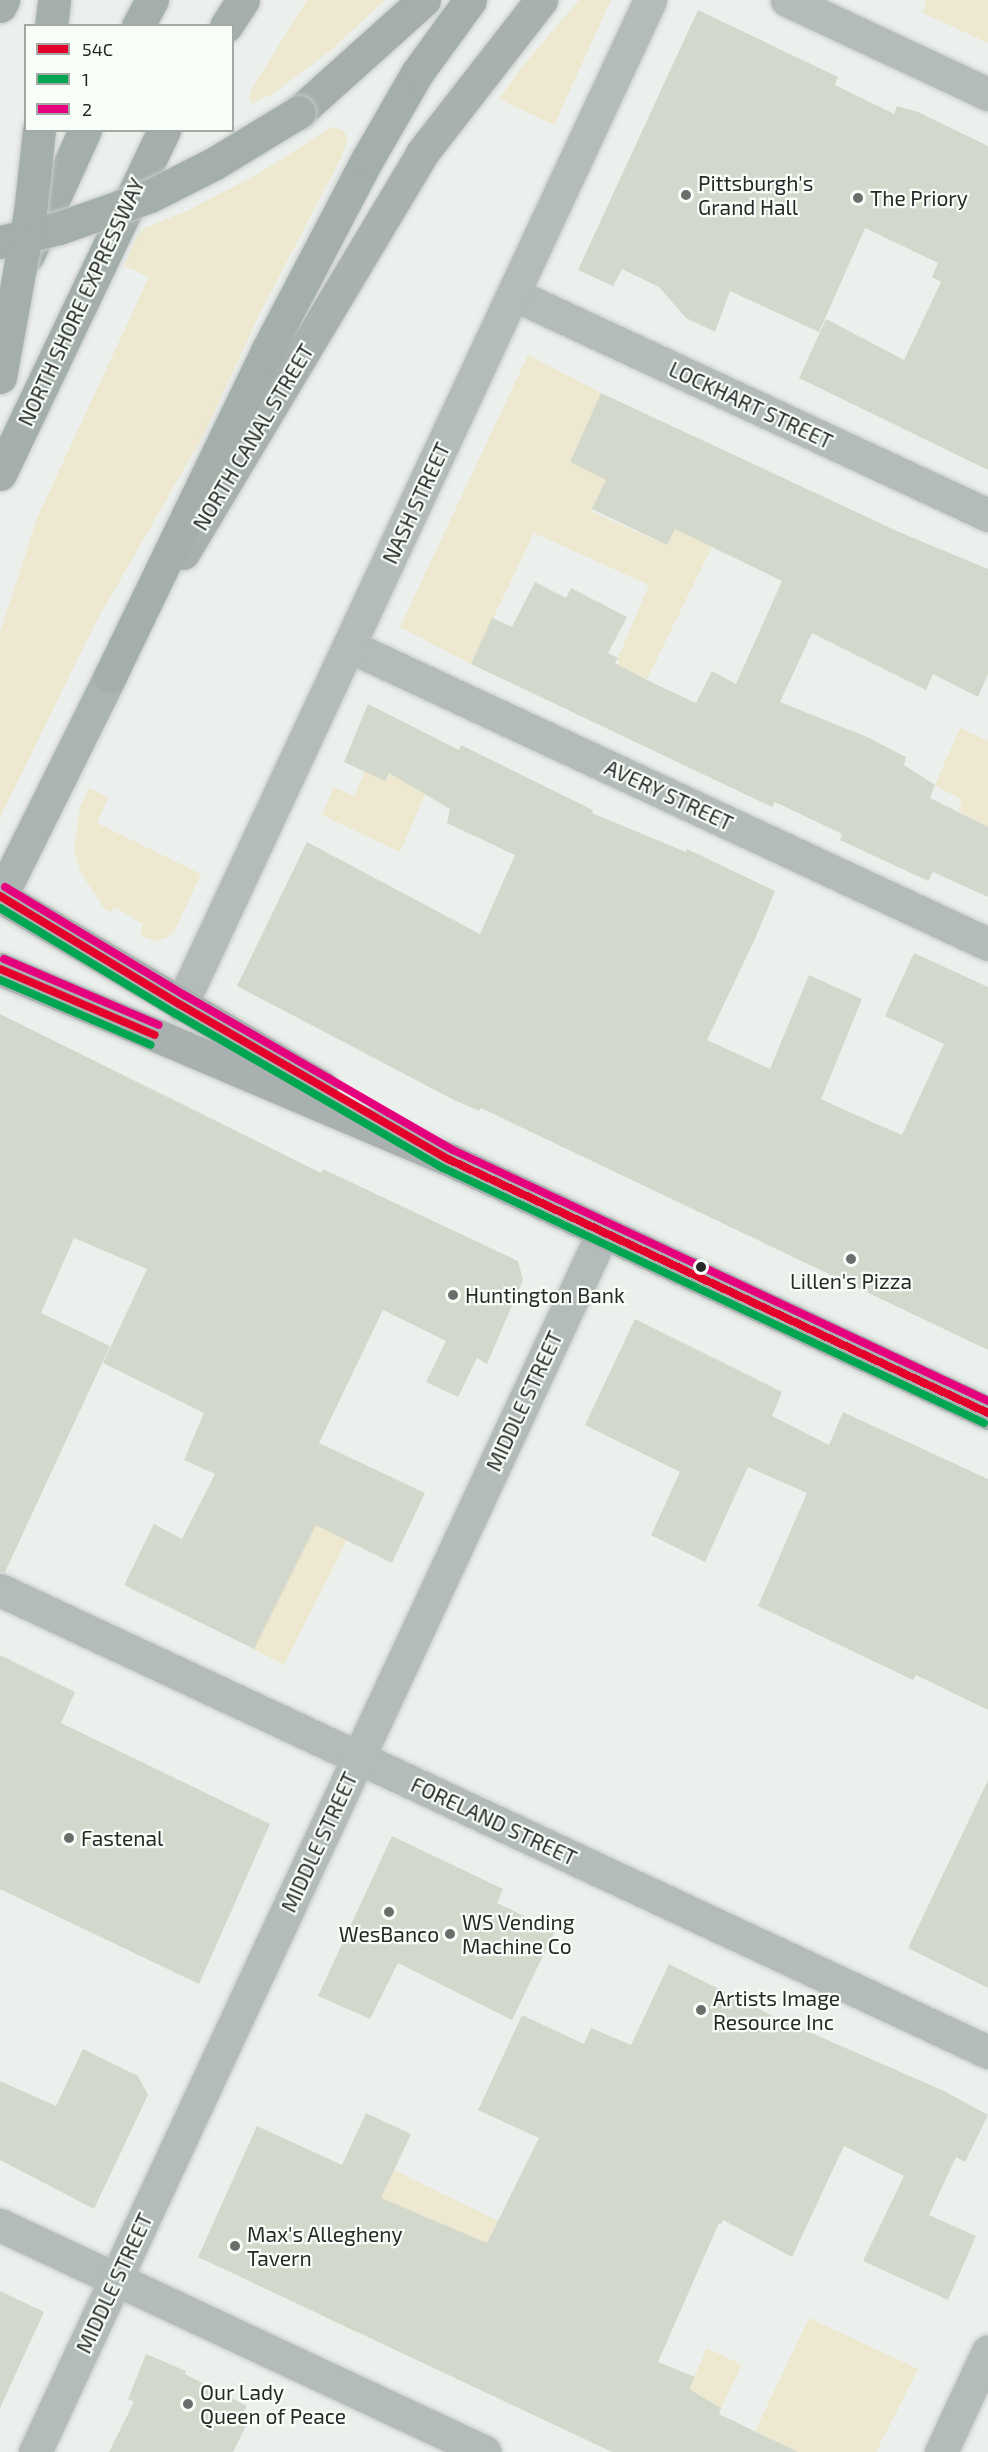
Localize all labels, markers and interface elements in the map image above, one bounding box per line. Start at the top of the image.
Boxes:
legend [24,24,234,132]
text: 54C [82,38,113,60]
text: 1 [82,68,89,90]
text: 2 [82,98,92,120]
place label: Pittsburgh's Grand Hall [698,170,813,220]
street label: NORTH SHORE EXPRESSWAY [12,174,150,430]
place label: The Priory [870,185,968,211]
marker: Pittsburgh's Grand Hall [679,188,693,202]
marker: The Priory [851,191,865,205]
street label: NORTH CANAL STREET [187,339,319,535]
street label: LOCKHART STREET [665,356,837,454]
street label: NASH STREET [377,438,455,568]
street label: AVERY STREET [601,754,737,836]
marker: Lillen's Pizza [844,1252,858,1266]
unlabelled marker [695,1261,707,1273]
place label: Lillen's Pizza [790,1268,912,1294]
place label: Huntington Bank [465,1282,625,1308]
marker: Huntington Bank [446,1288,460,1302]
street label: MIDDLE STREET [481,1327,567,1475]
street label: MIDDLE STREET [276,1768,362,1916]
street label: FORELAND STREET [407,1772,581,1870]
place label: Fastenal [81,1825,163,1851]
marker: Fastenal [62,1831,76,1845]
marker: WesBanco [382,1905,396,1919]
place label: WS Vending Machine Co [462,1909,575,1959]
place label: WesBanco [339,1921,439,1947]
marker: WS Vending Machine Co [443,1927,457,1941]
place label: Artists Image Resource Inc [713,1985,840,2035]
marker: Artists Image Resource Inc [694,2003,708,2017]
street label: MIDDLE STREET [71,2209,157,2357]
place label: Max's Allegheny Tavern [247,2221,403,2271]
marker: Max's Allegheny Tavern [228,2239,242,2253]
place label: Our Lady Queen of Peace [200,2379,346,2429]
marker: Our Lady Queen of Peace [181,2397,195,2411]

